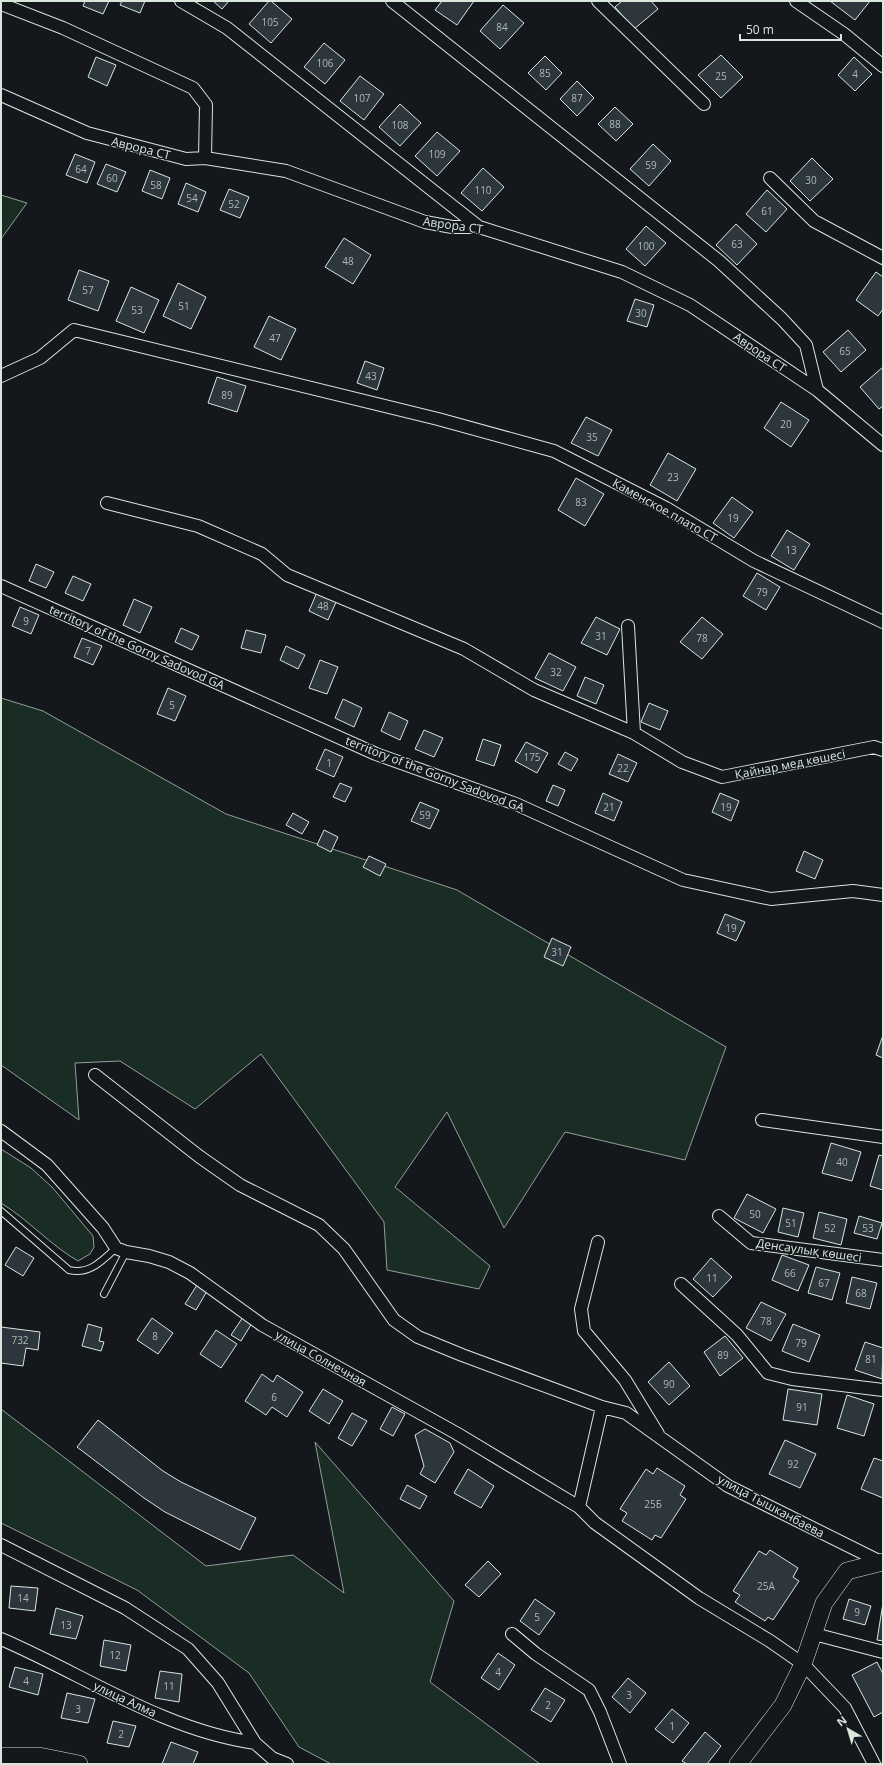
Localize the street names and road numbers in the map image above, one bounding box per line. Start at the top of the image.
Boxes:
street label: Аврора СТ [110,132,173,164]
street label: Аврора СТ [422,212,484,238]
street label: Аврора СТ [730,328,790,376]
street label: Каменское плато СТ [610,474,721,546]
street label: territory of the Gorny Sadovod GA [47,601,228,694]
street label: territory of the Gorny Sadovod GA [343,732,527,816]
street label: Қайнар мед көшесі [733,745,847,783]
street label: Денсаулық көшесі [755,1234,863,1266]
street label: улица Солнечная [272,1326,370,1390]
street label: улица Тышканбаева [715,1471,827,1541]
street label: улица Алма [91,1677,159,1721]

